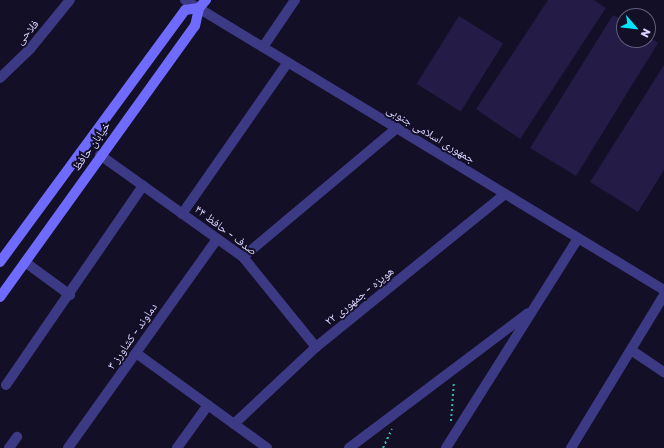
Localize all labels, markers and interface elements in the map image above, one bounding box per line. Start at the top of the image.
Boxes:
north arrow [616,8,656,48]
street label: فلاحی [12,17,42,47]
text: N [638,27,654,40]
street label: جمهوری اسلامی جنوبی [384,102,478,166]
street label: خیابان حافظ [69,119,113,173]
street label: صدف - حافظ ۴۴ [192,202,260,258]
street label: هویزه - جمهوری ۲۲ [322,264,396,328]
street label: دماوند - کشاورز ۳ [104,300,160,372]

